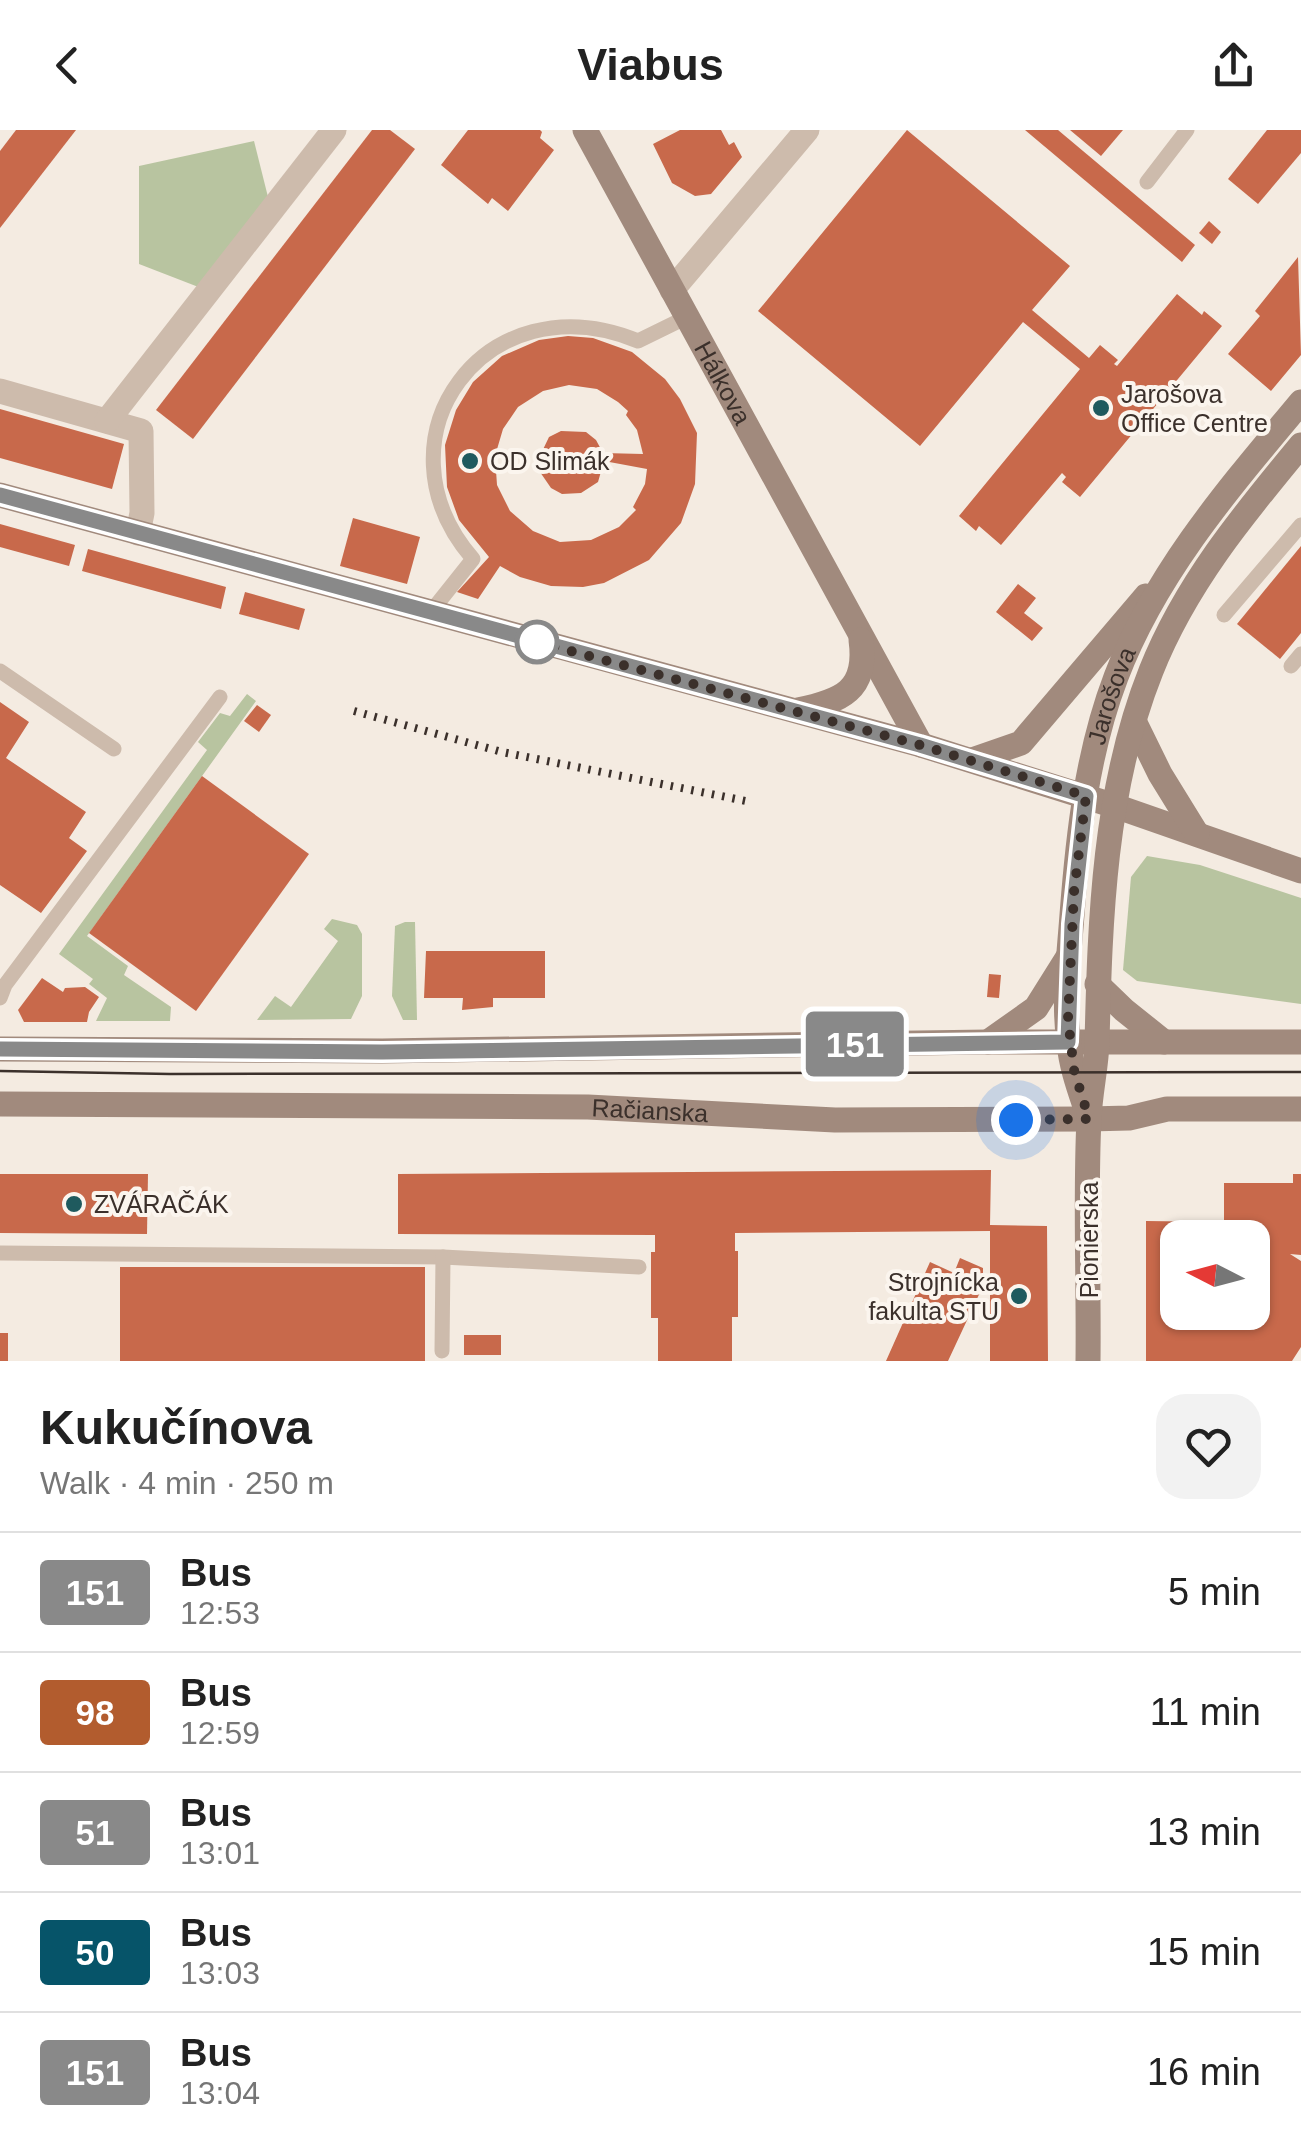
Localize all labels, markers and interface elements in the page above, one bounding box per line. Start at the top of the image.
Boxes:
icon: back [40,38,95,93]
icon: share [1206,38,1261,93]
text: Viabus [577,39,724,90]
street label: Hálkova [689,336,757,429]
place label: Jarošova Office Centre [1121,380,1268,437]
marker: Jarošova Office Centre [1090,397,1112,419]
place label: OD Slimák [490,447,610,475]
marker: OD Slimák [459,450,481,472]
unlabelled marker [516,621,558,663]
street label: Jarošova [1082,642,1141,748]
line badge: 151 [798,1012,912,1076]
text: 151 [826,1025,884,1064]
street label: Račianska [591,1093,709,1127]
your location [991,1095,1041,1145]
street label: Pionierska [1075,1182,1103,1298]
place label: ZVÁRAČÁK [94,1190,229,1218]
marker: ZVÁRAČÁK [63,1193,85,1215]
north arrow [1160,1220,1270,1330]
map controls [1160,1220,1270,1330]
place label: Strojnícka fakulta STU [868,1268,999,1325]
marker: Strojnícka fakulta STU [1008,1285,1030,1307]
button: heart [1156,1394,1261,1499]
text: Kukučínova [40,1401,312,1454]
text: Walk · 4 min · 250 m [40,1465,334,1501]
text: Bus [180,1552,252,1594]
text: 5 min [1168,1571,1261,1613]
text: 151 [66,1573,124,1612]
text: 12:53 [180,1595,260,1631]
text: Bus [180,1672,252,1714]
text: 11 min [1150,1691,1261,1733]
text: 98 [76,1693,114,1732]
text: 12:59 [180,1715,260,1751]
text: Bus [180,1792,252,1834]
text: 13 min [1147,1811,1261,1853]
text: 51 [76,1813,114,1852]
text: 13:01 [180,1835,260,1871]
text: Bus [180,1912,252,1954]
text: 15 min [1147,1931,1261,1973]
text: 50 [76,1933,114,1972]
text: 13:03 [180,1955,260,1991]
text: Bus [180,2032,252,2074]
text: 16 min [1147,2051,1261,2093]
text: 151 [66,2053,124,2092]
text: 13:04 [180,2075,260,2111]

